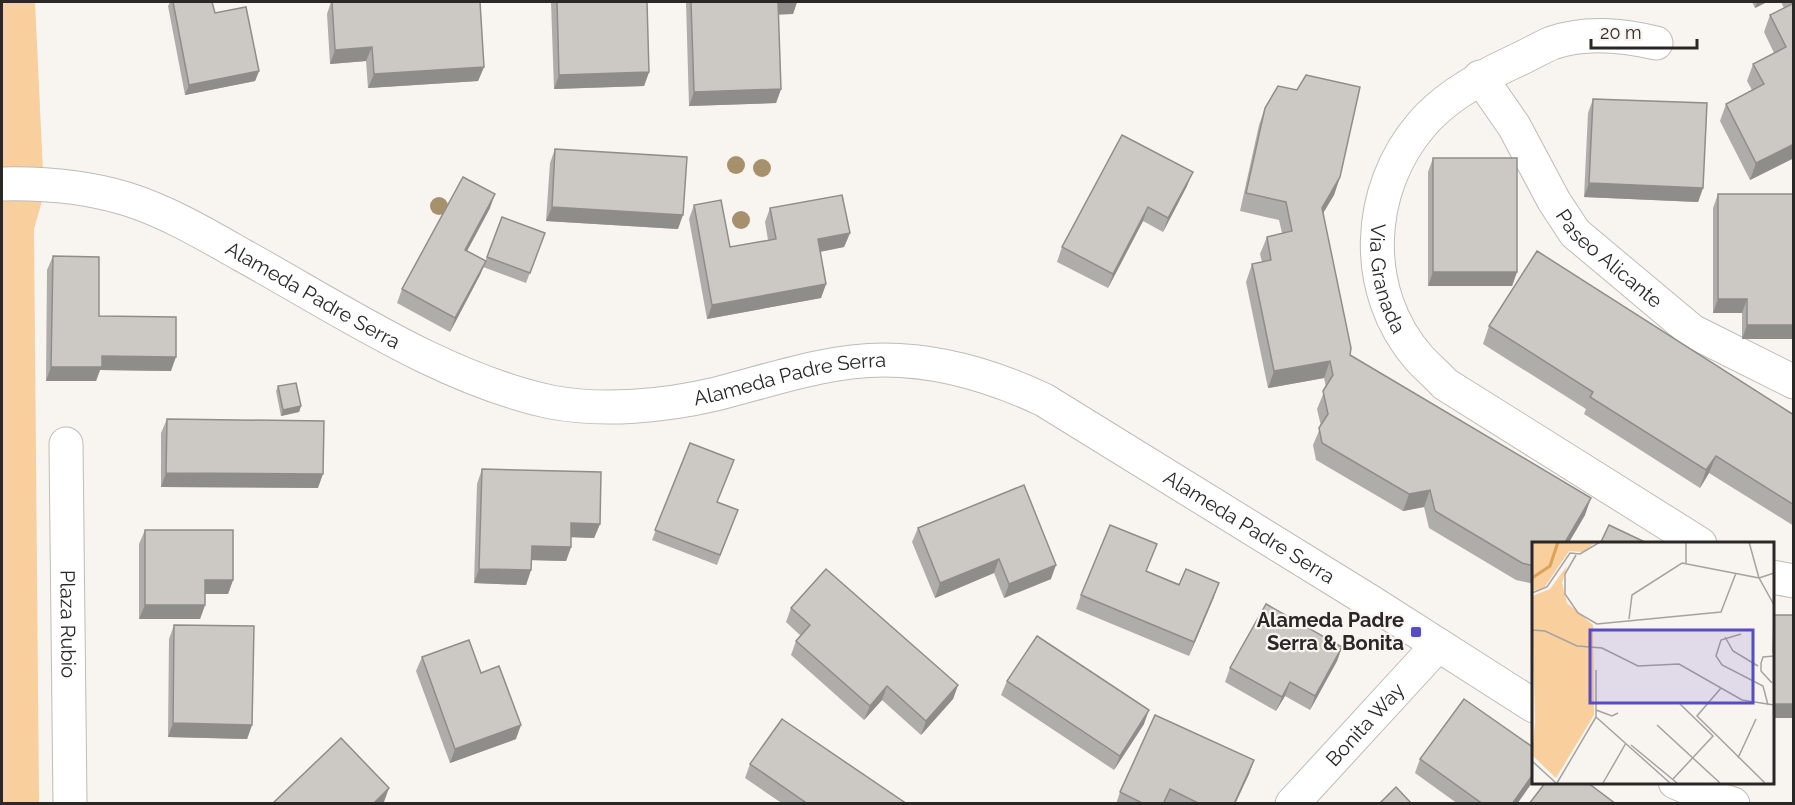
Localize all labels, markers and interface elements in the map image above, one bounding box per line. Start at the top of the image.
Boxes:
scale bar [1591,12,1698,50]
text: 20 m [1600,22,1642,43]
street label: Paseo Alicante [1551,205,1667,313]
street label: Via Granada [1365,223,1411,337]
street label: Alameda Padre Serra [221,236,404,354]
street label: Alameda Padre Serra [691,348,886,410]
street label: Alameda Padre Serra [1159,465,1339,589]
inset map [1532,542,1774,784]
street label: Plaza Rubio [55,570,81,678]
place label: Alameda Padre Serra & Bonita [1257,608,1404,655]
marker: Alameda Padre Serra & Bonita [1409,625,1423,639]
street label: Bonita Way [1321,678,1409,771]

